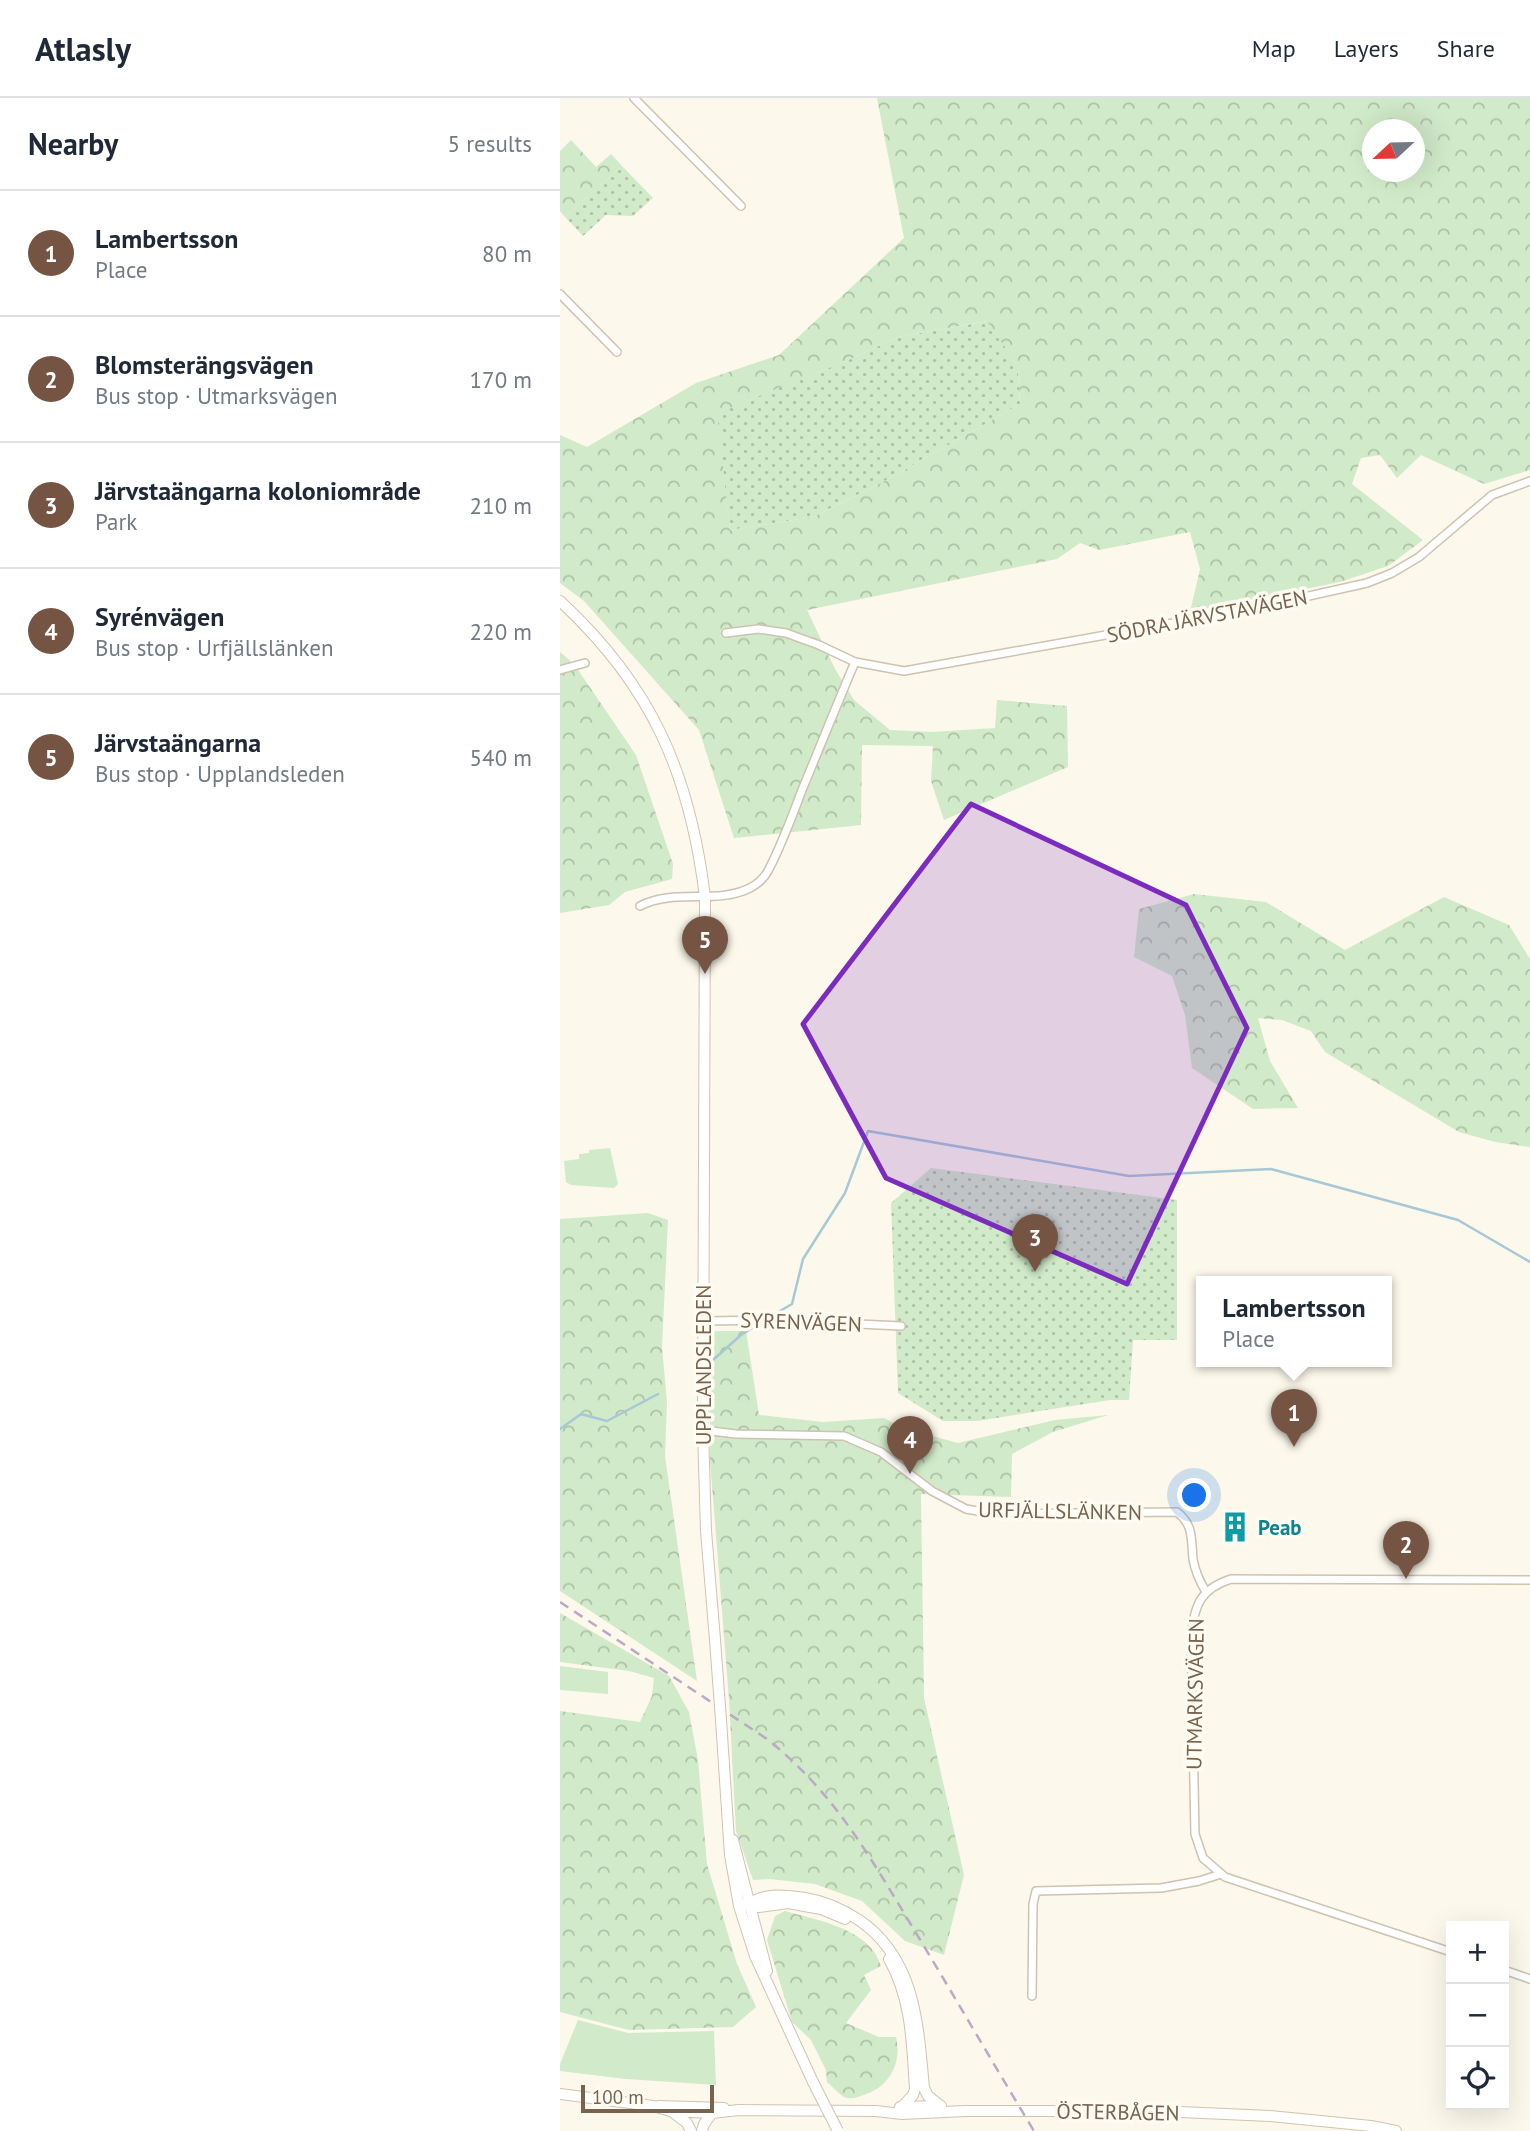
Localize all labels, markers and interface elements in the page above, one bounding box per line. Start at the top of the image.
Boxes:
text: Atlasly [35,27,131,70]
text: Map [1252,33,1296,64]
text: Layers [1334,33,1399,64]
text: Share [1437,33,1495,64]
north arrow [1362,119,1425,182]
text: Nearby [28,124,118,163]
text: 5 results [448,129,532,158]
text: Lambertsson [95,222,238,255]
text: 1 [44,239,58,268]
text: 80 m [482,239,532,268]
text: Place [95,255,148,284]
text: Blomsterängsvägen [95,348,314,381]
text: 2 [44,365,58,394]
text: 170 m [470,365,532,394]
text: Bus stop · Utmarksvägen [95,381,338,410]
text: Järvstaängarna koloniområde [95,474,421,507]
text: 3 [44,491,58,520]
text: 210 m [470,491,532,520]
text: Park [95,507,137,536]
street label: SÖDRA JÄRVSTAVÄGEN [1104,583,1310,649]
text: Syrénvägen [95,600,224,633]
text: 4 [44,617,58,646]
text: 220 m [470,617,532,646]
text: Bus stop · Urfjällslänken [95,633,334,662]
text: Järvstaängarna [95,726,261,759]
text: 5 [44,743,58,772]
text: 540 m [470,743,532,772]
text: Bus stop · Upplandsleden [95,759,345,788]
pin: 5 [682,916,728,974]
pin: 3 [1012,1214,1058,1272]
popup [1196,1276,1392,1367]
street label: UPPLANDSLEDEN [690,1285,717,1445]
text: Lambertsson [1222,1291,1366,1324]
street label: SYRENVÄGEN [740,1306,862,1338]
text: Place [1222,1324,1275,1353]
pin: 1 [1271,1389,1317,1447]
pin: 4 [887,1416,933,1474]
your location [1177,1478,1211,1512]
street label: URFJÄLLSLÄNKEN [978,1496,1142,1526]
building icon: Peab [1218,1510,1252,1544]
place label: Peab [1258,1514,1302,1541]
pin: 2 [1383,1521,1429,1579]
street label: UTMARKSVÄGEN [1180,1618,1210,1770]
map controls [1446,1921,1509,2110]
button: + [1446,1921,1509,1984]
button: − [1446,1984,1509,2047]
button: locate [1446,2047,1509,2110]
scale bar [581,2082,714,2114]
text: 100 m [592,2085,644,2109]
street label: ÖSTERBÅGEN [1056,2097,1180,2127]

